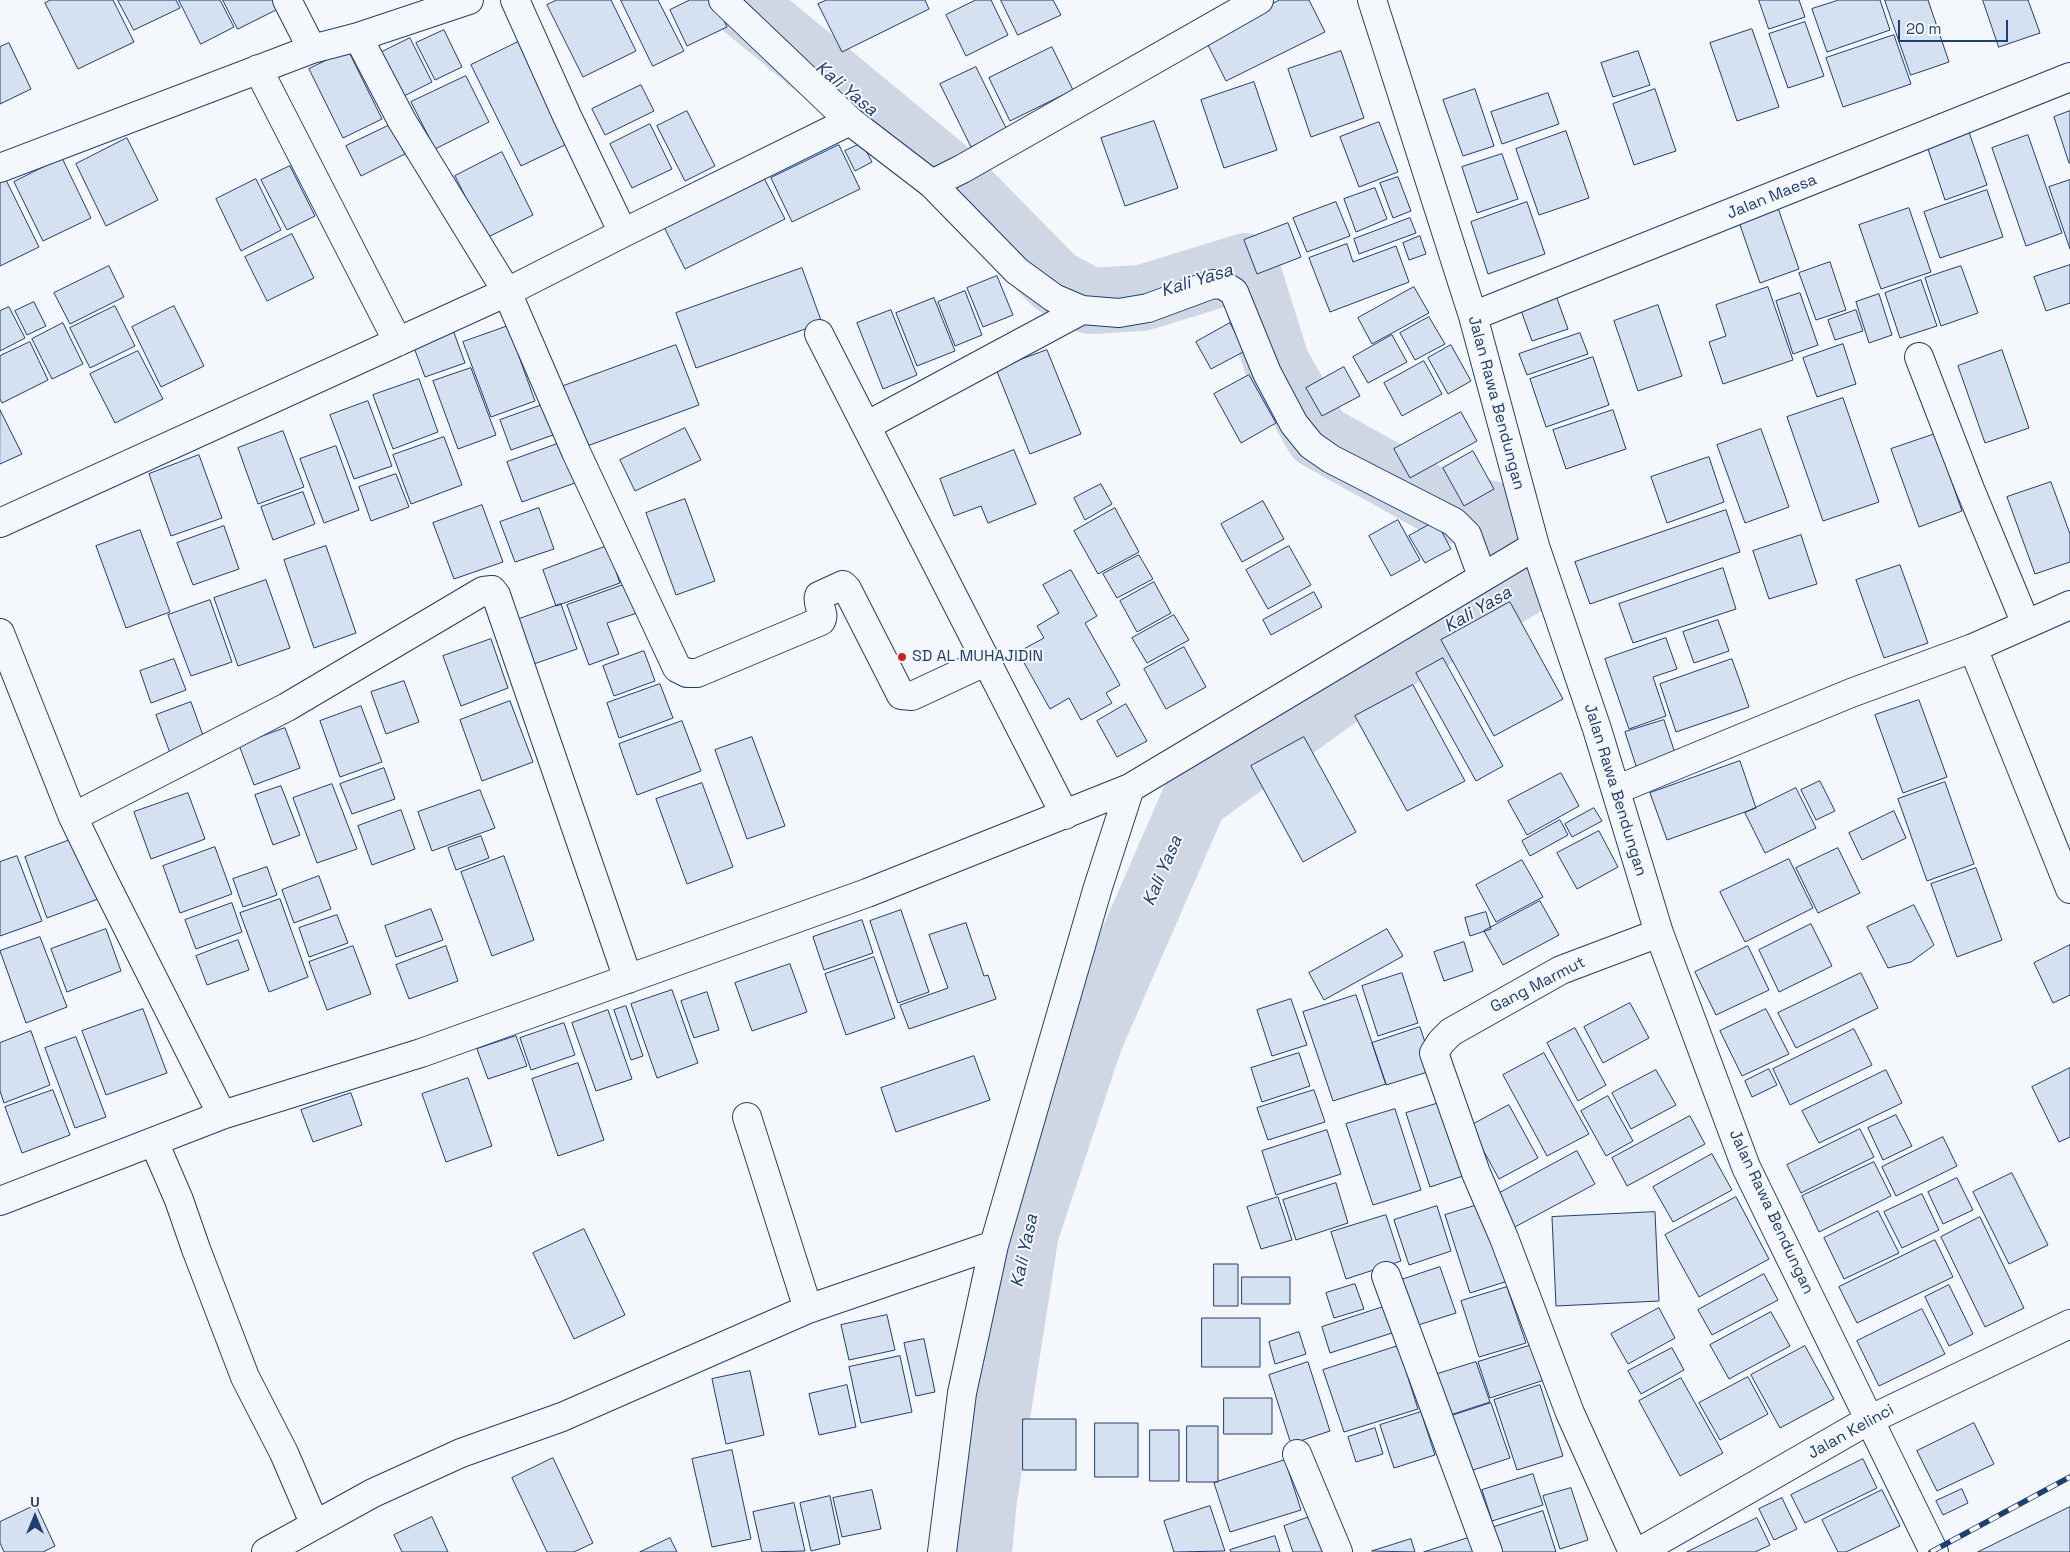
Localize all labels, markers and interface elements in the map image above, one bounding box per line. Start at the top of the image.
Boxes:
scale bar [1900,10,2010,42]
text: 20 m [1906,19,1941,38]
water label: Kali Yasa [811,57,881,121]
street label: Jalan Maesa [1724,170,1820,224]
water label: Kali Yasa [1158,260,1236,302]
street label: Jalan Rawa Bendungan [1463,314,1529,492]
water label: Kali Yasa [1440,582,1516,638]
place label: SD AL MUHAJIDIN [912,647,1043,667]
marker: SD AL MUHAJIDIN [896,651,908,663]
street label: Jalan Rawa Bendungan [1580,701,1650,879]
water label: Kali Yasa [1139,833,1187,909]
street label: Gang Marmut [1487,953,1589,1017]
street label: Jalan Rawa Bendungan [1724,1127,1818,1297]
water label: Kali Yasa [1007,1212,1043,1290]
street label: Jalan Kelinci [1805,1400,1897,1464]
north arrow [10,1492,60,1542]
text: U [30,1493,40,1511]

